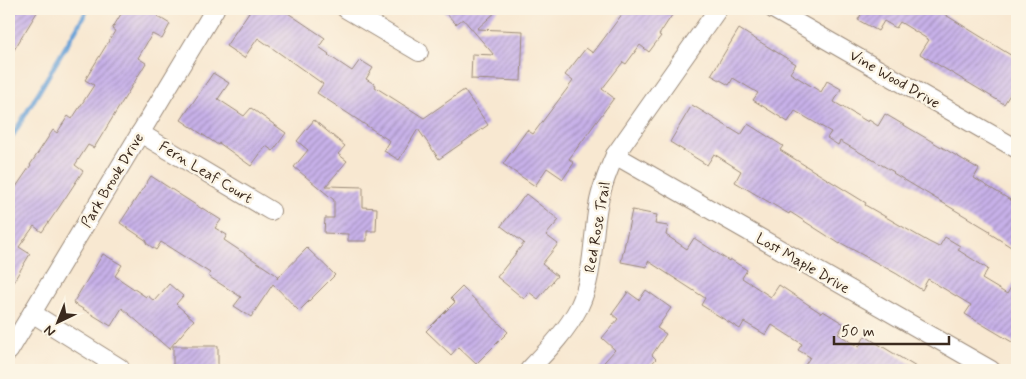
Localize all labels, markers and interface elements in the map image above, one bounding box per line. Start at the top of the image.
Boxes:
street label: Vine Wood Drive [846,46,944,114]
street label: Park Brook Drive [77,129,149,232]
street label: Fern Leaf Court [155,137,256,209]
street label: Red Rose Trail [580,180,616,274]
street label: Lost Maple Drive [752,229,853,299]
north arrow [32,296,82,346]
scale bar [834,314,948,346]
text: N [40,321,59,341]
text: 50 m [841,322,875,342]

